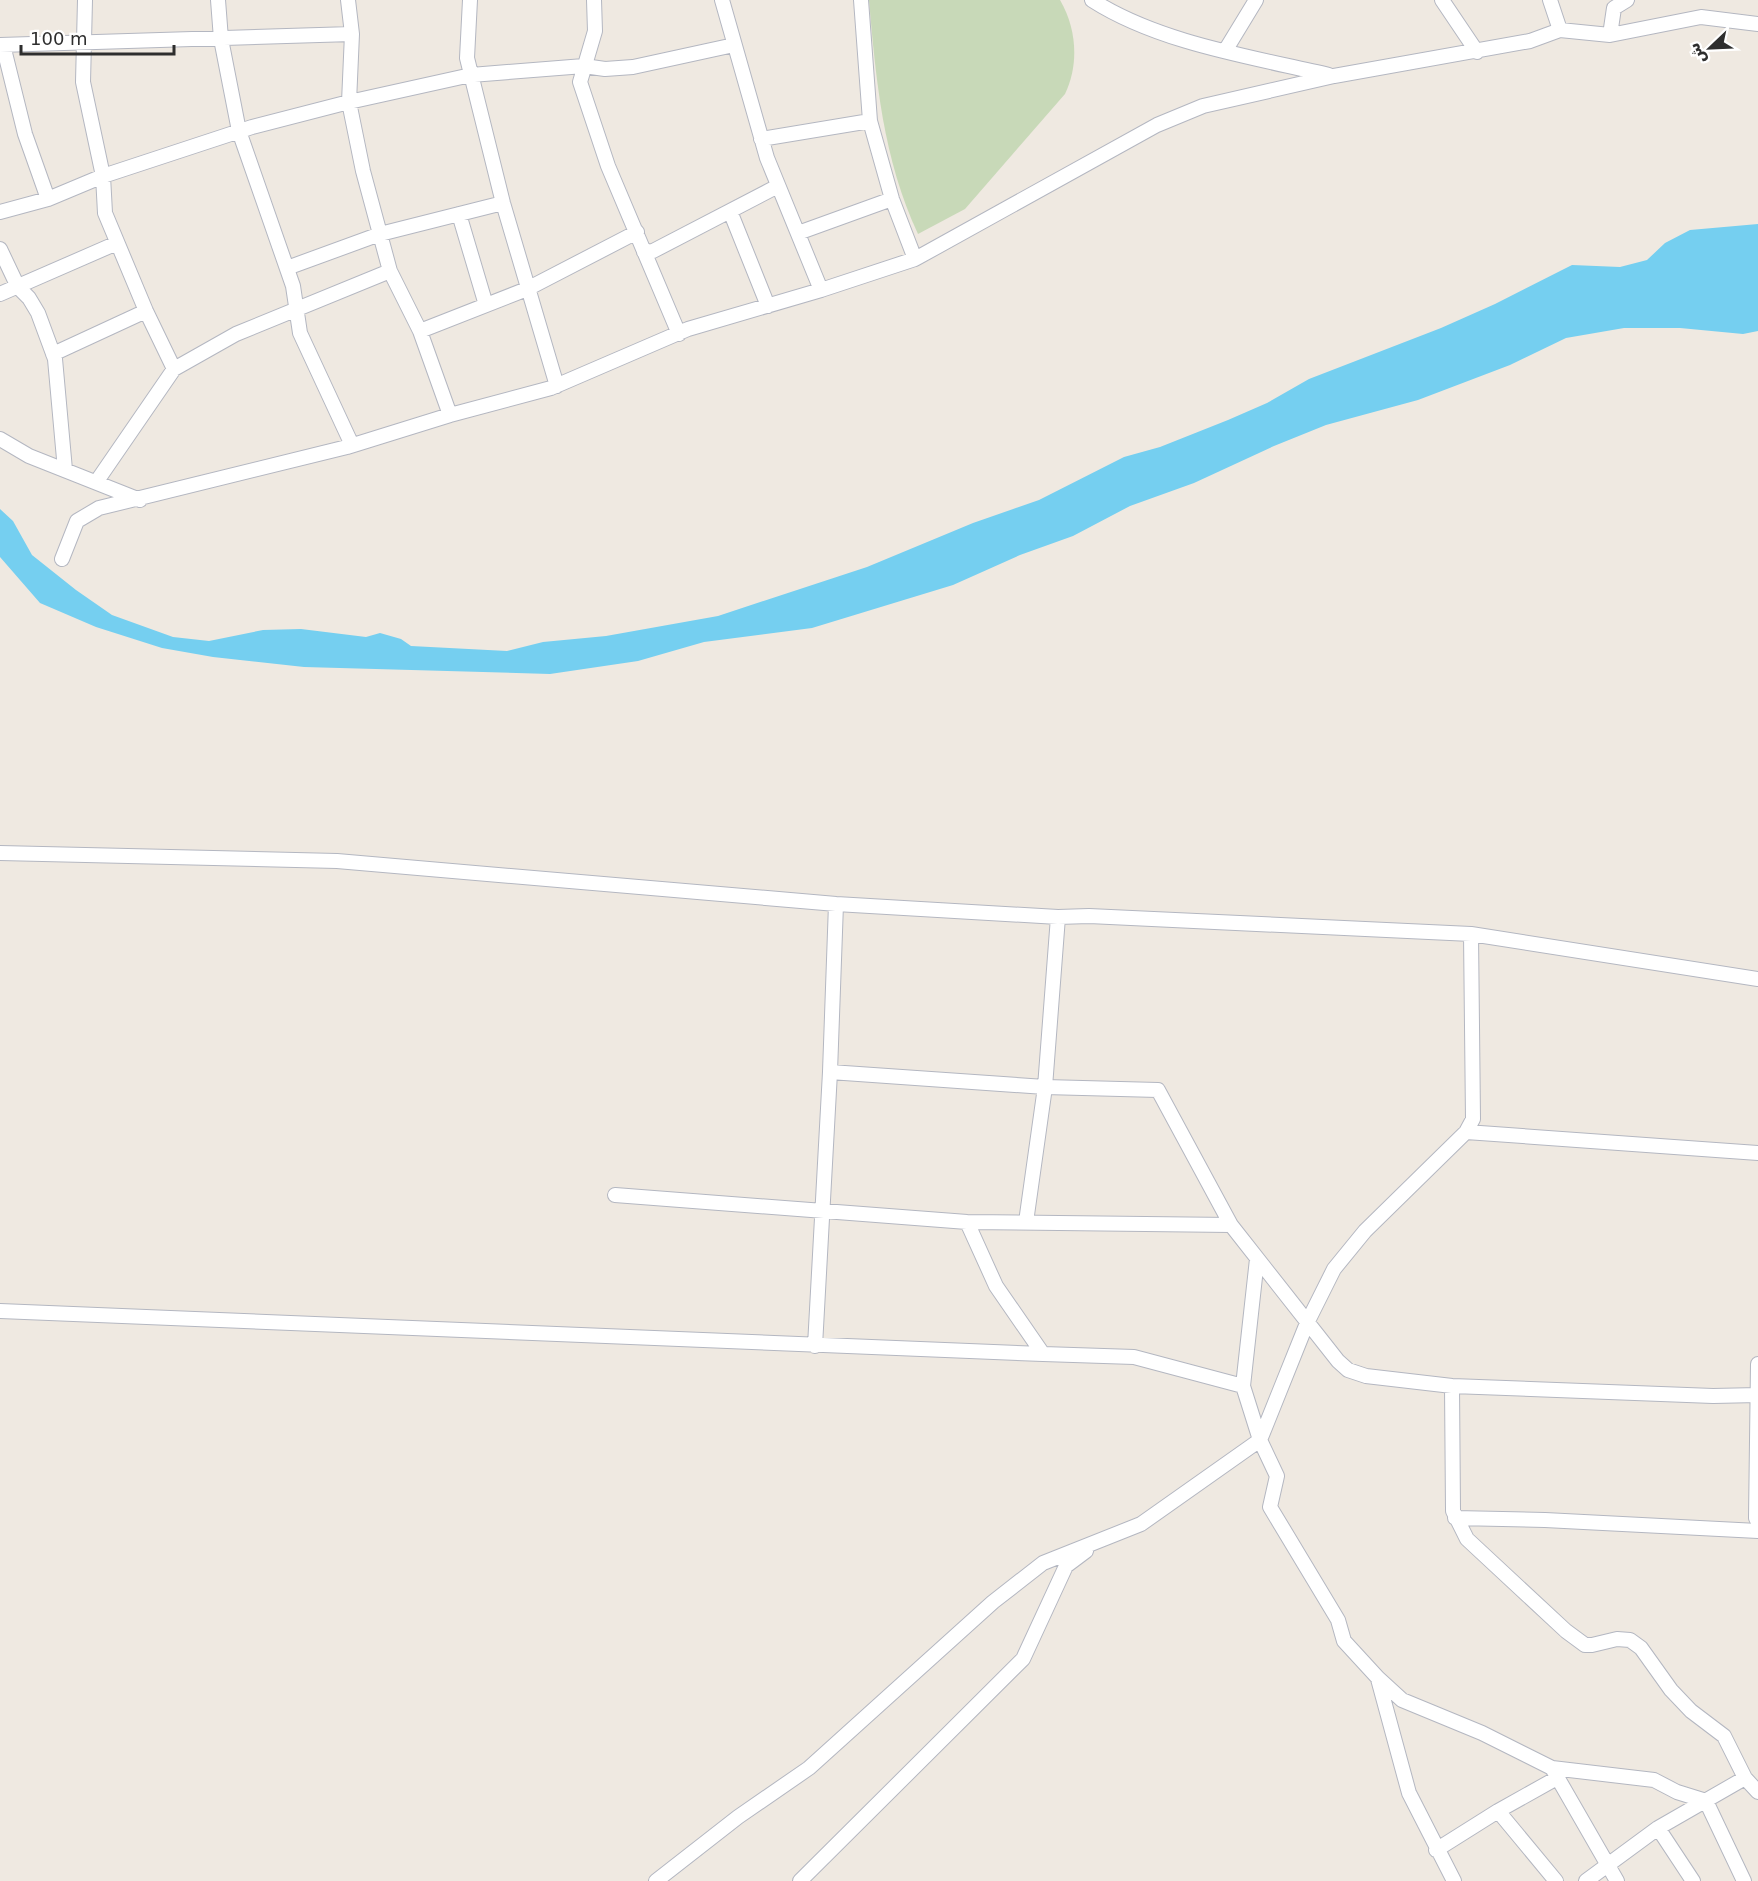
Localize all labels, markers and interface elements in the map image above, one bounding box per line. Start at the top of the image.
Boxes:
scale bar [21,18,174,56]
north arrow [1680,18,1740,78]
text: 100 m [30,28,88,49]
text: ش [1684,40,1710,68]

